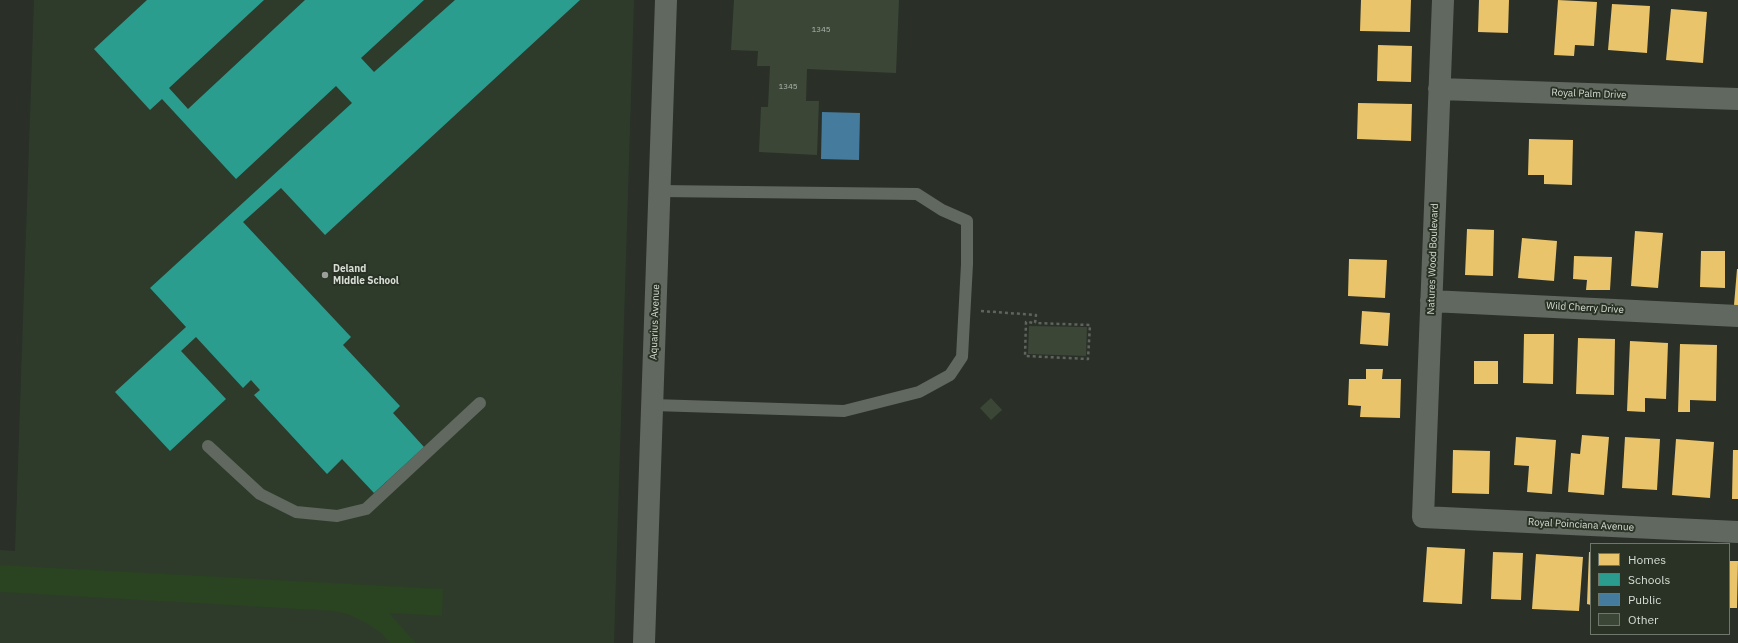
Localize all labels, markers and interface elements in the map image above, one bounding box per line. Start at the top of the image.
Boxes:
house number: 1345 [811,25,831,35]
house number: 1345 [778,82,798,92]
street label: Royal Palm Drive [1551,87,1627,101]
street label: Natures Wood Boulevard [1425,203,1441,315]
place label: Deland Middle School [333,263,399,286]
marker: Deland Middle School [320,270,330,280]
street label: Aquarius Avenue [648,284,662,360]
street label: Wild Cherry Drive [1546,300,1624,316]
street label: Royal Poinciana Avenue [1528,516,1634,534]
legend [1590,543,1730,635]
text: Homes [1628,552,1666,567]
text: Schools [1628,572,1670,587]
text: Public [1628,592,1661,607]
text: Other [1628,612,1659,627]

